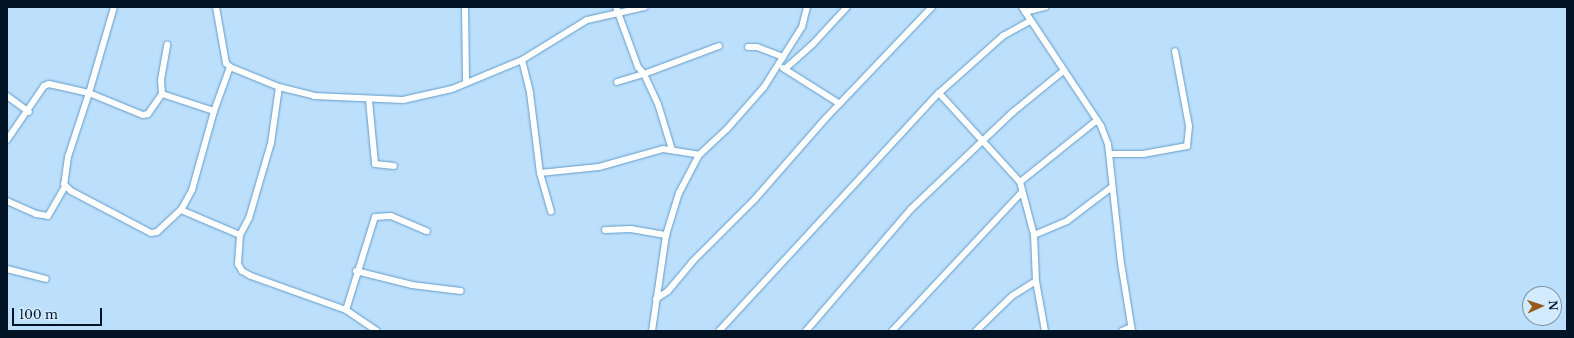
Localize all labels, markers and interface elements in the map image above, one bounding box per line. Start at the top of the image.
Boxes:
north arrow [1522,286,1562,326]
scale bar [14,300,104,326]
text: N [1546,300,1560,311]
text: 100 m [19,307,58,322]

